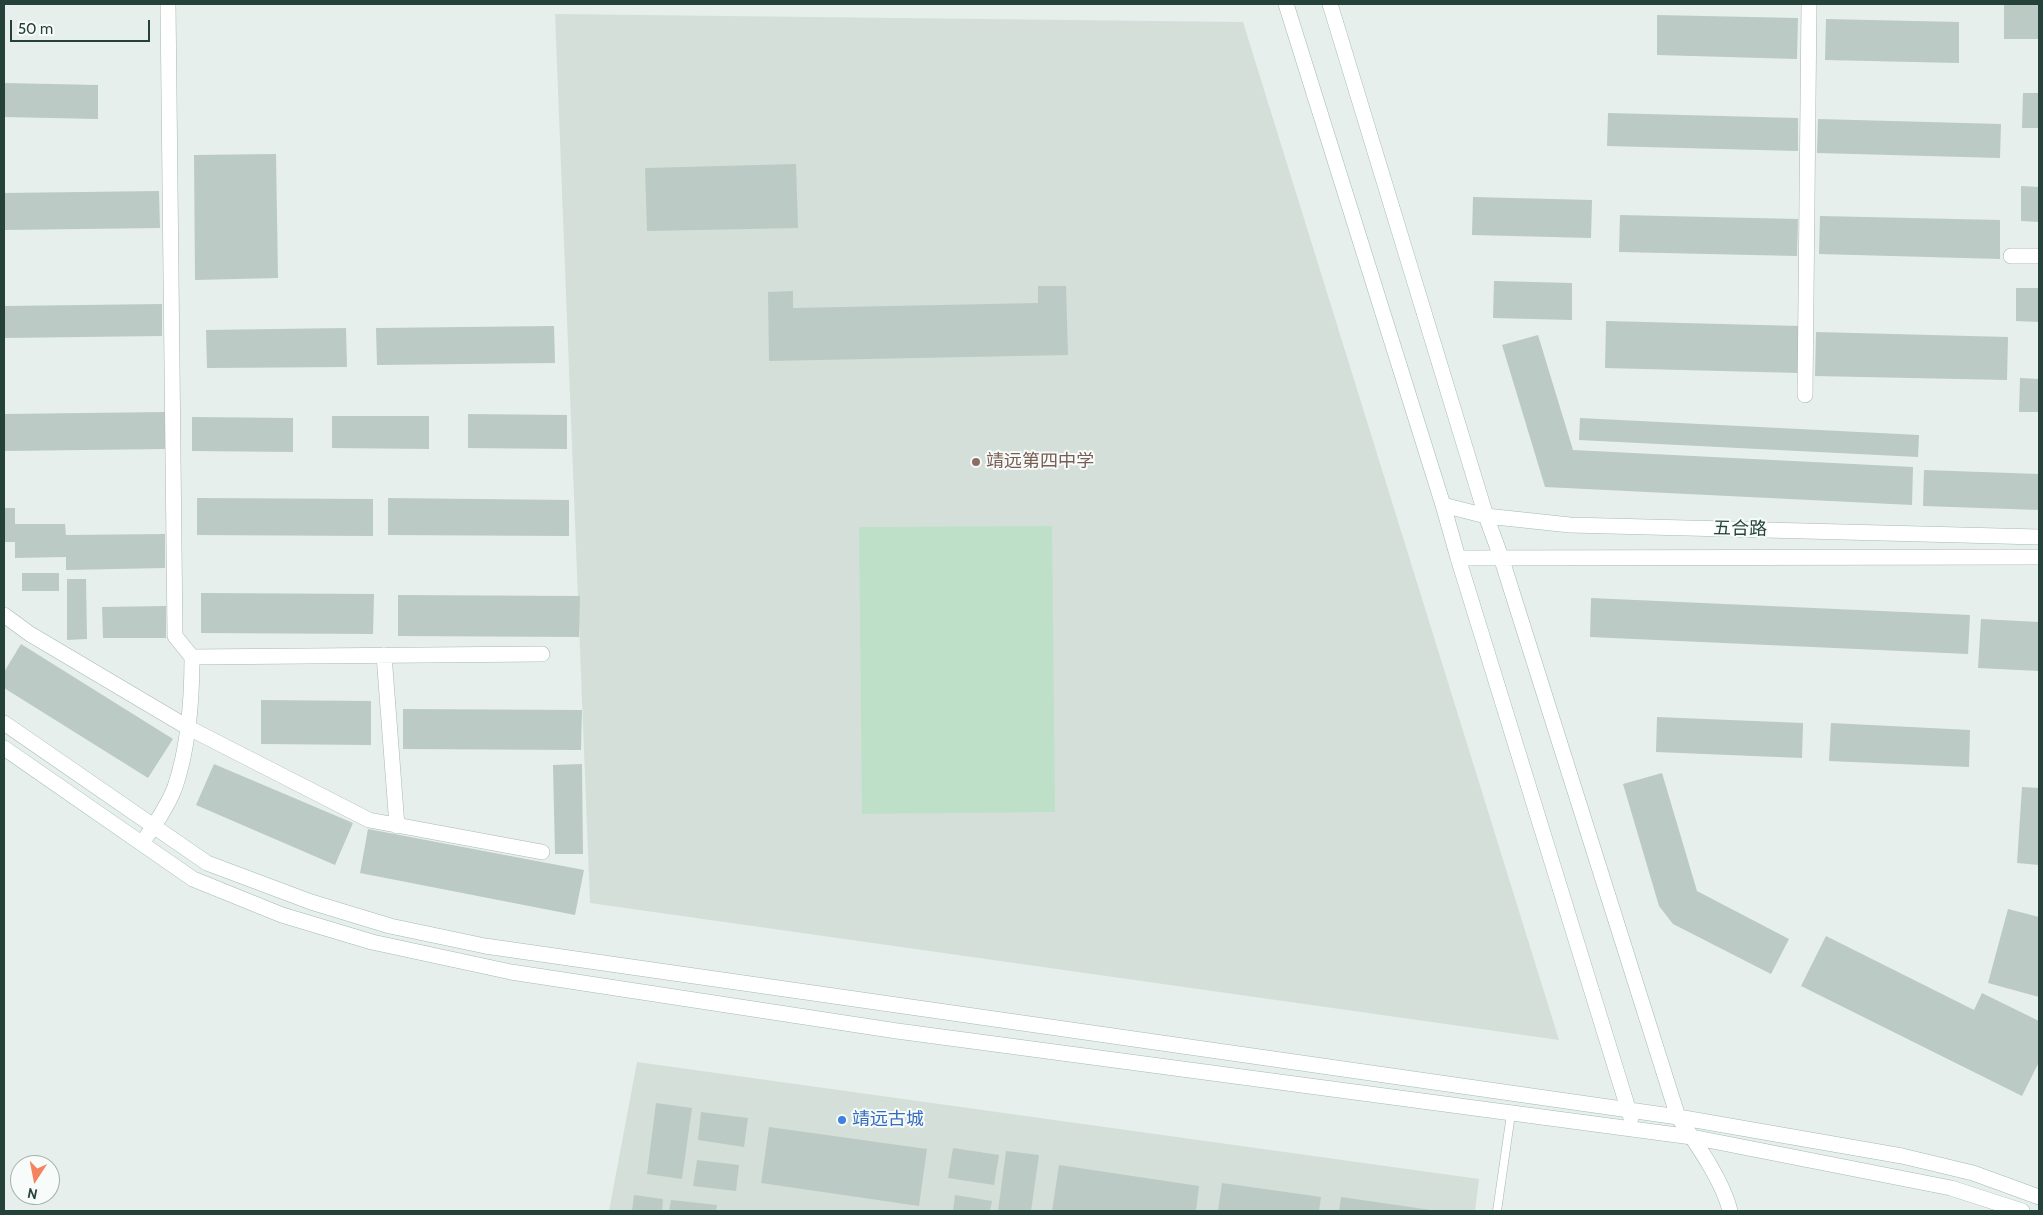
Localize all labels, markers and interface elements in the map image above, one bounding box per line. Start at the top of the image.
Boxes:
scale bar [12,10,152,42]
text: 50 m [18,20,53,38]
place label: 靖远第四中学 [986,451,1094,473]
marker: 靖远第四中学 [970,456,982,468]
street label: 五合路 [1713,518,1767,540]
place label: 靖远古城 [852,1109,924,1131]
marker: 靖远古城 [836,1114,848,1126]
north arrow [10,1155,60,1205]
text: N [26,1184,39,1204]

